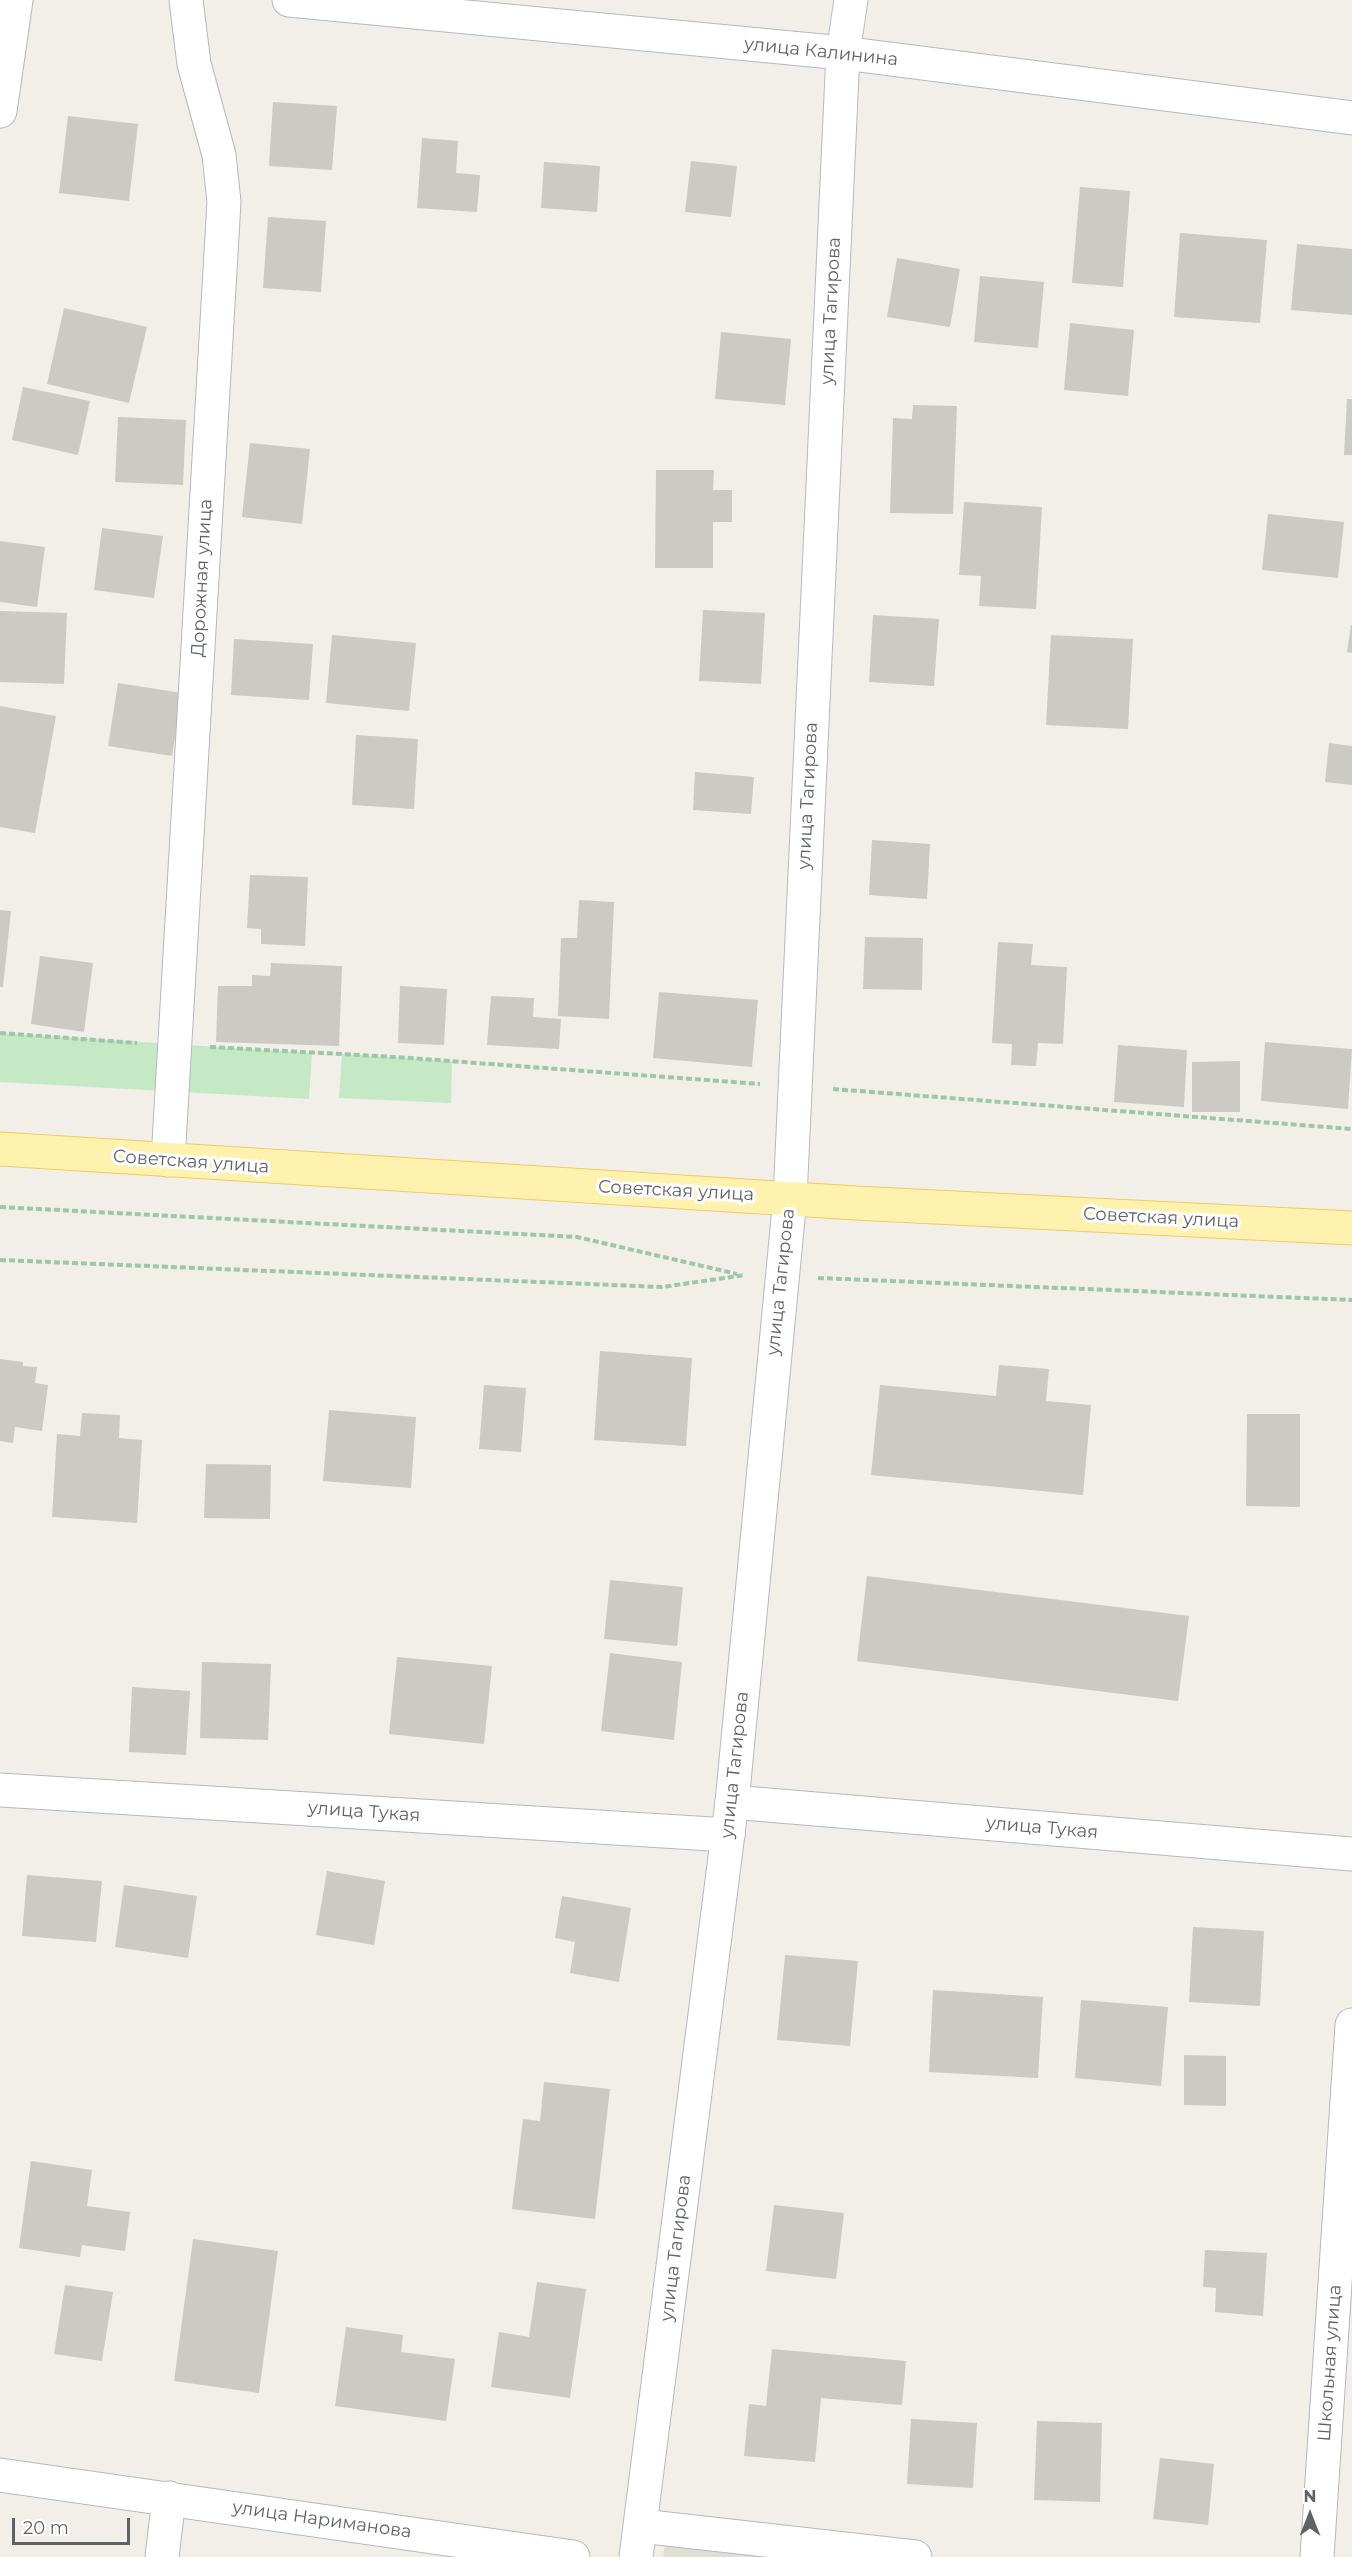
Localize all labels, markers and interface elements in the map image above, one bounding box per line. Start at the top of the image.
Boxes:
street label: улица Калинина [743,33,899,71]
street label: улица Тагирова [816,237,846,385]
street label: Дорожная улица [187,498,217,658]
street label: улица Тагирова [793,722,823,870]
street label: Советская улица [112,1146,270,1178]
street label: Советская улица [597,1176,755,1206]
street label: Советская улица [1082,1203,1240,1233]
street label: улица Тагирова [763,1207,799,1357]
street label: улица Тагирова [717,1690,753,1840]
street label: улица Тукая [307,1797,421,1827]
street label: улица Тукая [985,1812,1099,1844]
street label: улица Тагирова [656,2173,696,2323]
street label: Школьная улица [1314,2284,1346,2442]
north arrow [1280,2485,1340,2545]
text: N [1304,2487,1316,2506]
street label: улица Нариманова [231,2497,413,2543]
scale bar [15,2506,134,2544]
text: 20 m [23,2517,69,2539]

